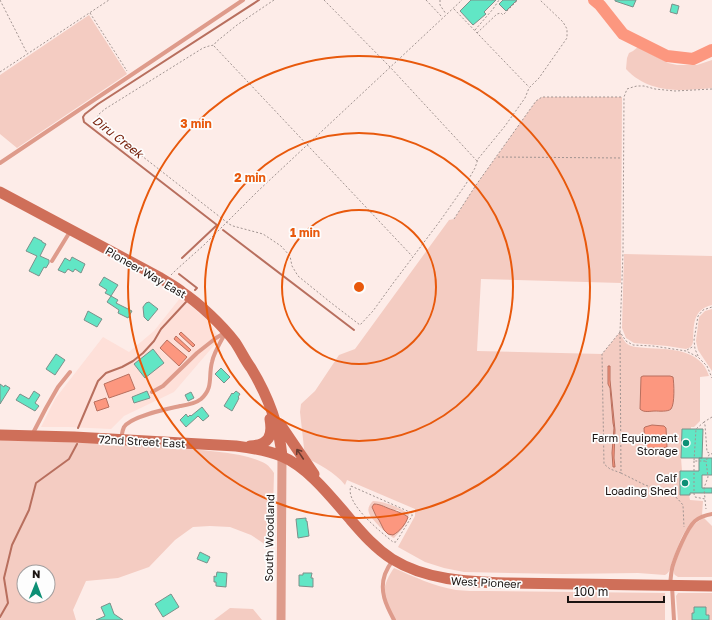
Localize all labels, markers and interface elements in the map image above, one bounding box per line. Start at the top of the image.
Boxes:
water label: Diru Creek [90,113,147,162]
text: 3 min [180,116,212,131]
text: 2 min [234,170,266,185]
text: 1 min [290,225,320,240]
street label: Pioneer Way East [103,244,189,300]
centre of rings [352,280,366,294]
place label: Farm Equipment Storage [592,431,678,457]
street label: 72nd Street East [98,432,186,450]
marker: Farm Equipment Storage [681,438,691,448]
one-way arrow [296,449,304,460]
place label: Calf Loading Shed [605,471,677,497]
marker: Calf Loading Shed [680,478,690,488]
street label: South Woodland [262,494,276,582]
north arrow [16,564,56,604]
text: N [32,567,40,580]
street label: West Pioneer [451,574,522,590]
scale bar [568,578,664,604]
text: 100 m [574,584,608,599]

